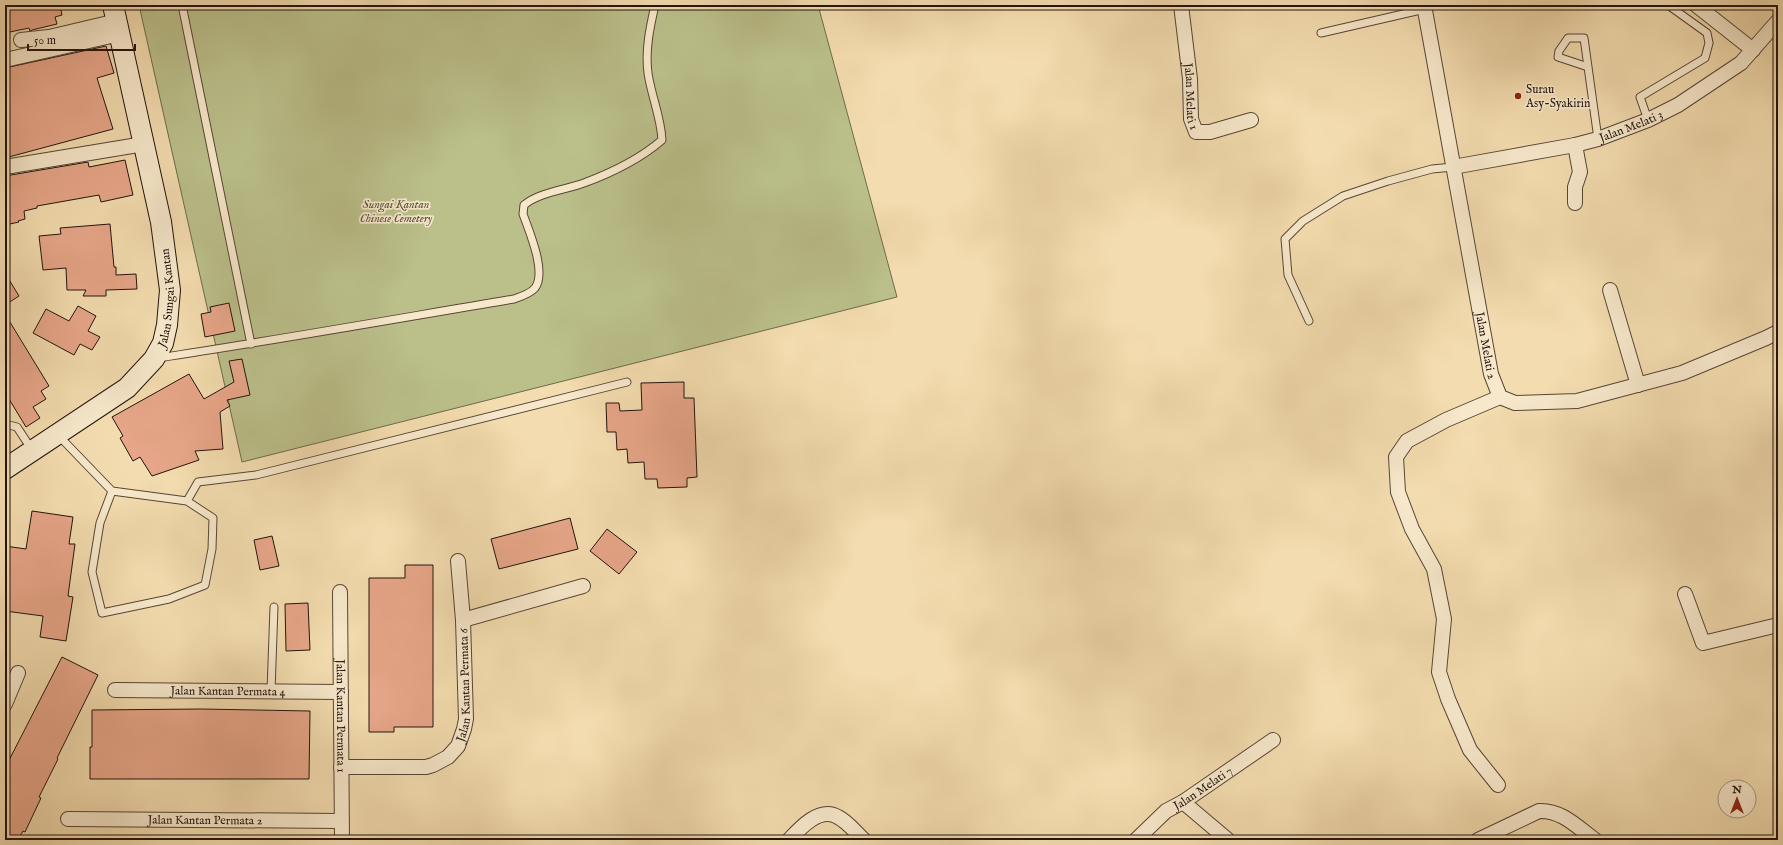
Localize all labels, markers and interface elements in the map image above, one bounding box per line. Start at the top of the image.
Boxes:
scale bar [28,26,135,52]
text: 50 m [34,33,56,48]
street label: Jalan Melati 1 [1179,60,1201,132]
place label: Surau Asy-Syakirin [1525,82,1591,111]
marker: Surau Asy-Syakirin [1513,91,1523,101]
street label: Jalan Melati 3 [1595,107,1665,147]
park label: Sungai Kantan Chinese Cemetery [360,197,433,226]
street label: Jalan Sungai Kantan [154,247,178,353]
street label: Jalan Melati 2 [1471,309,1499,382]
street label: Jalan Kantan Permata 6 [452,627,474,746]
street label: Jalan Kantan Permata 1 [332,657,348,773]
street label: Jalan Kantan Permata 4 [168,683,286,700]
street label: Jalan Melati 7 [1169,763,1235,816]
north arrow [1717,779,1757,819]
text: N [1731,783,1742,797]
street label: Jalan Kantan Permata 2 [146,813,263,829]

